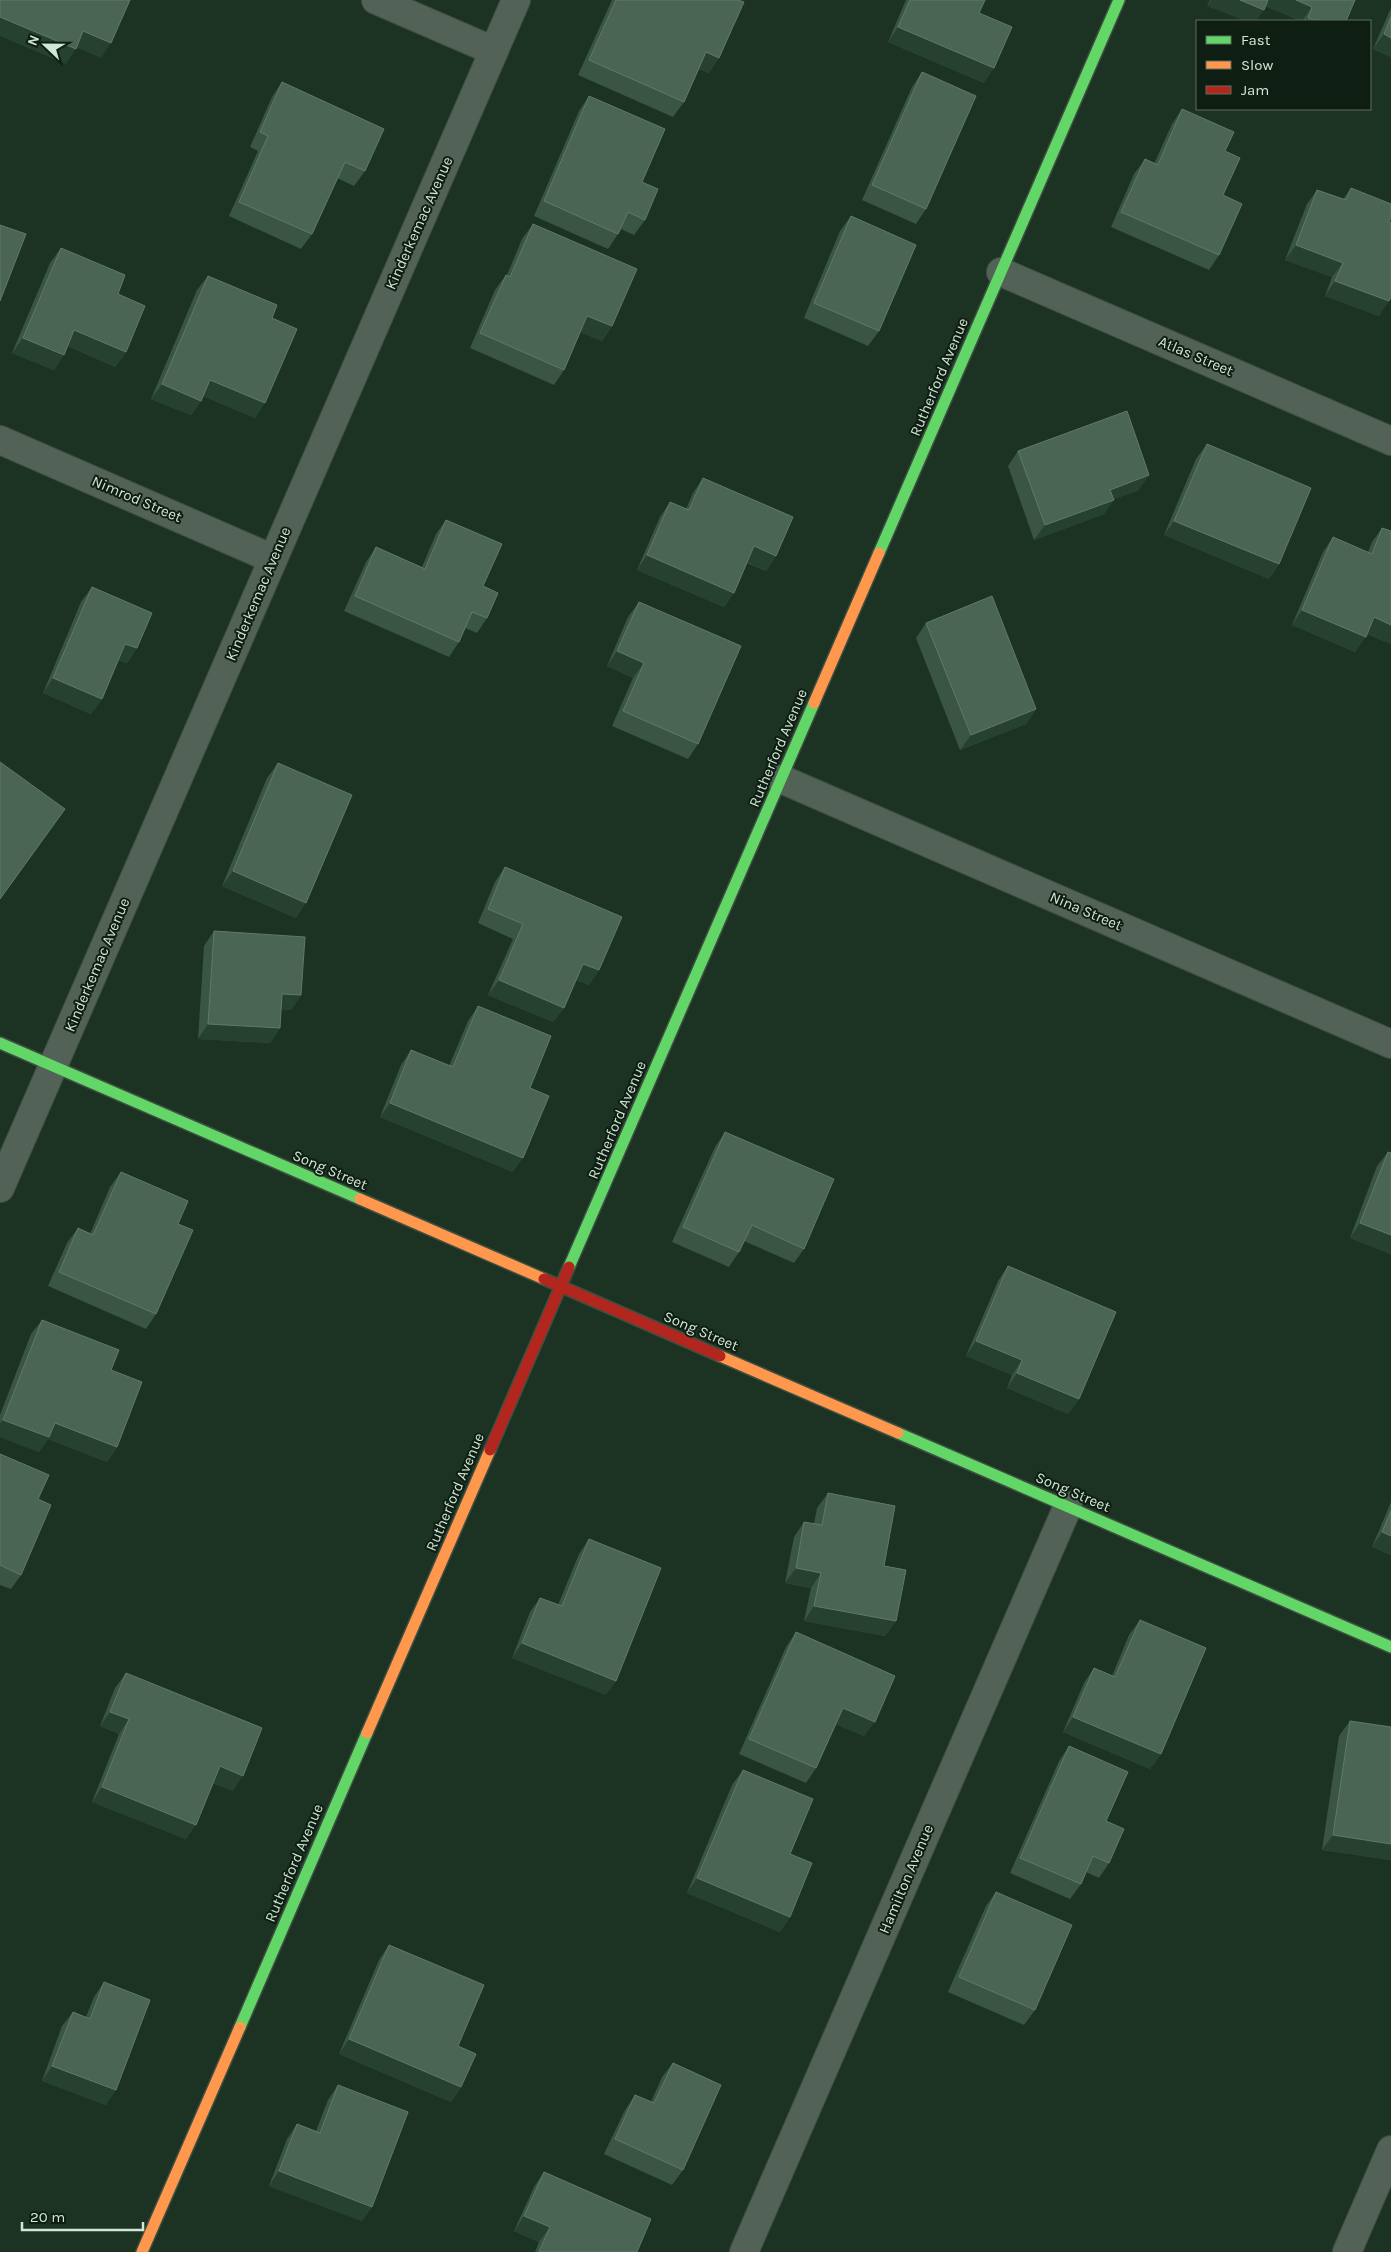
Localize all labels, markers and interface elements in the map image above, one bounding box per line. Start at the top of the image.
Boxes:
north arrow [20,20,70,70]
legend [1196,20,1371,110]
text: Fast [1241,31,1271,49]
text: N [24,32,43,48]
text: Slow [1241,56,1273,74]
text: Jam [1241,81,1269,99]
street label: Kinderkemac Avenue [382,154,456,292]
street label: Rutherford Avenue [906,315,972,439]
street label: Atlas Street [1156,332,1236,380]
street label: Nimrod Street [89,472,185,526]
street label: Kinderkemac Avenue [222,524,294,664]
street label: Rutherford Avenue [745,686,811,810]
street label: Nina Street [1047,888,1125,934]
street label: Kinderkemac Avenue [61,895,133,1035]
street label: Rutherford Avenue [584,1058,650,1182]
street label: Song Street [290,1146,370,1194]
street label: Song Street [661,1307,741,1355]
street label: Rutherford Avenue [422,1430,488,1554]
street label: Song Street [1033,1468,1113,1516]
street label: Rutherford Avenue [261,1801,327,1925]
street label: Hamilton Avenue [875,1822,937,1936]
scale bar [22,2200,144,2232]
text: 20 m [30,2208,65,2226]

